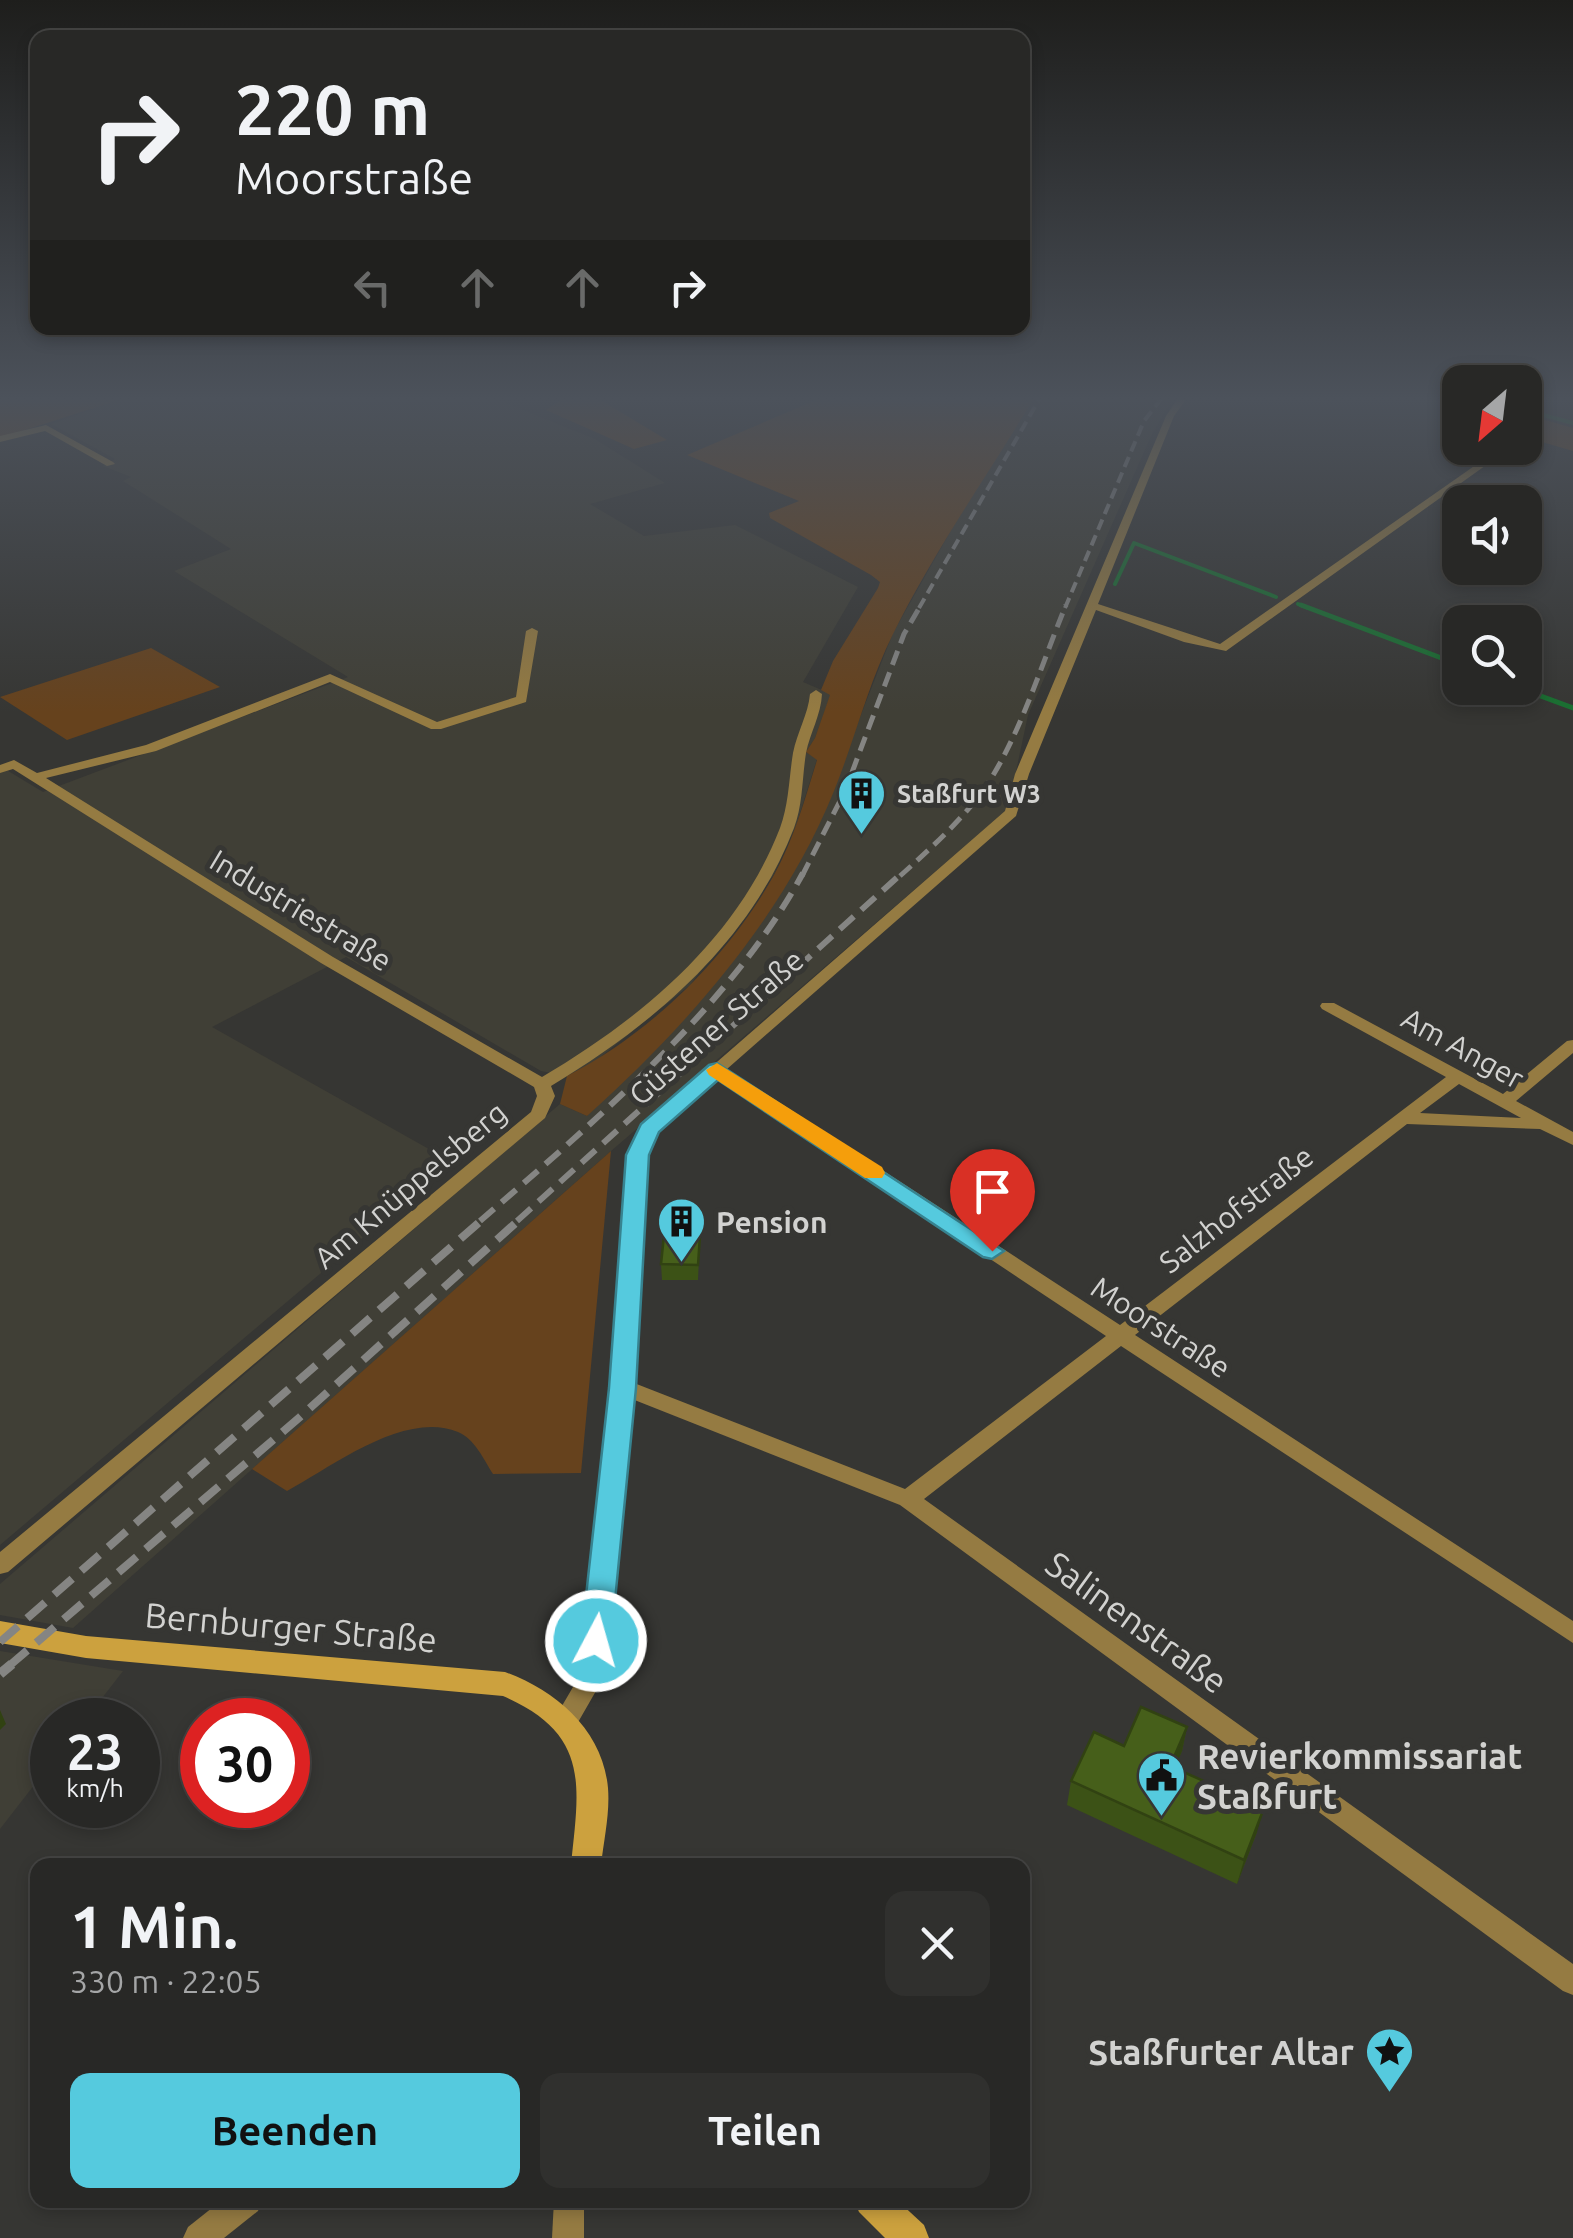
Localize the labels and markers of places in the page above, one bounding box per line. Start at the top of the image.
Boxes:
building icon: Staßfurt W3 [836,768,888,836]
place label: Staßfurt W3 [897,780,1041,808]
pin [950,1149,1035,1252]
building icon: Pension [655,1196,707,1264]
place label: Pension [716,1205,827,1239]
place label: Revierkommissariat Staßfurt [1197,1736,1522,1816]
public building icon: Revierkommissariat Staßfurt [1136,1750,1188,1818]
place icon: Staßfurter Altar [1363,2026,1415,2094]
place label: Staßfurter Altar [1088,2032,1355,2072]

